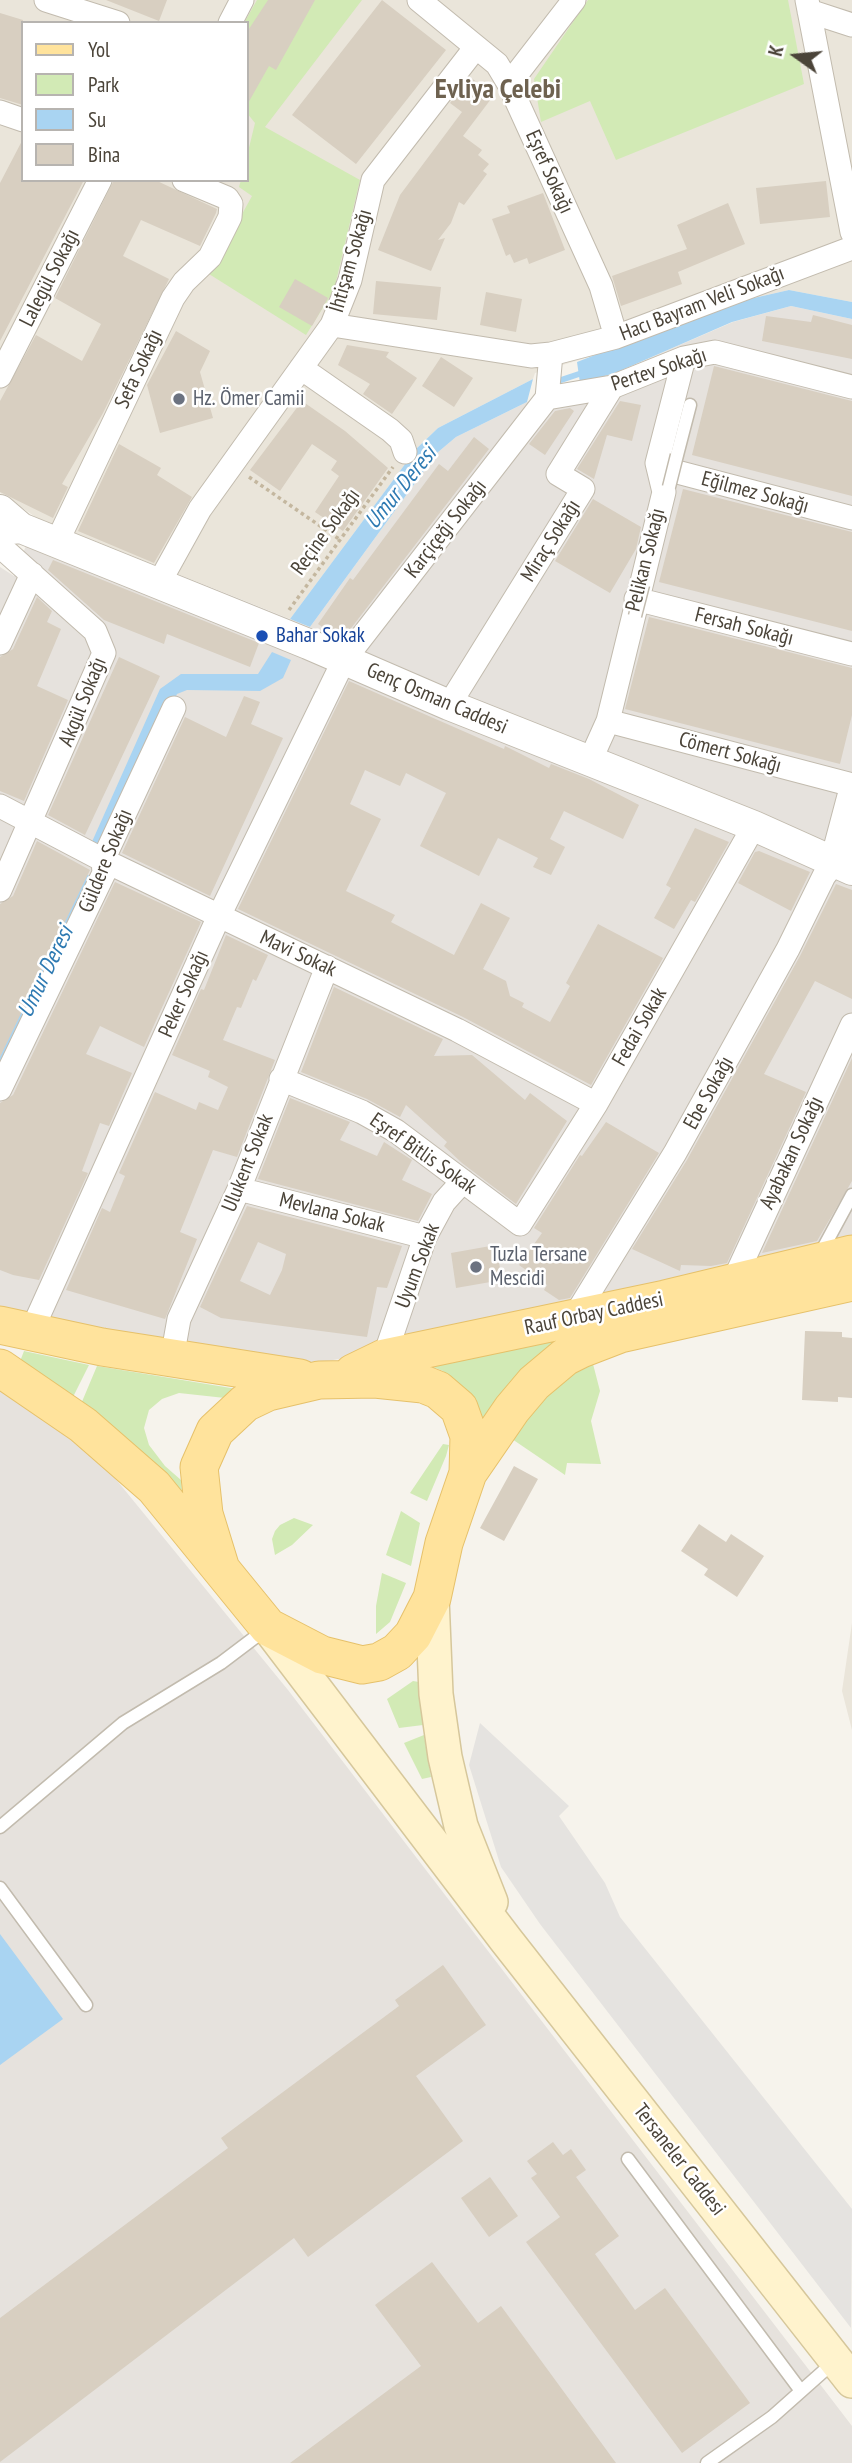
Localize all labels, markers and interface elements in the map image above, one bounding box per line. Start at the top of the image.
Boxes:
legend [21,21,248,182]
north arrow [761,21,831,91]
text: Yol [88,36,110,63]
text: K [763,43,789,58]
text: Park [88,71,119,98]
district label: Evliya Çelebi [435,73,561,107]
text: Su [88,106,106,133]
street label: Eşref Sokağı [519,126,579,218]
text: Bina [88,141,120,168]
street label: İhtişam Sokağı [324,206,378,316]
street label: Lalegül Sokağı [15,225,85,331]
street label: Hacı Bayram Veli Sokağı [616,261,788,347]
street label: Sefa Sokağı [110,326,168,412]
street label: Pertev Sokağı [608,343,710,397]
place label: Hz. Ömer Camii [193,386,305,412]
marker: Hz. Ömer Camii [171,391,187,407]
water label: Umur Deresi [359,441,443,535]
street label: Eğilmez Sokağı [699,467,811,519]
street label: Karçiçeği Sokağı [400,475,492,583]
street label: Reçine Sokağı [286,484,366,580]
street label: Miraç Sokağı [516,495,586,587]
street label: Pelikan Sokağı [621,506,671,614]
street label: Fersah Sokağı [692,603,796,651]
place label: Bahar Sokak [276,623,365,649]
marker: Bahar Sokak [254,628,270,644]
street label: Akgül Sokağı [54,654,112,750]
street label: Genç Osman Caddesi [363,658,511,740]
street label: Cömert Sokağı [676,727,784,779]
street label: Güldere Sokağı [74,806,138,916]
water label: Umur Deresi [12,922,80,1022]
street label: Mavi Sokak [256,925,340,983]
street label: Peker Sokağı [154,947,214,1041]
street label: Fedai Sokak [607,983,673,1071]
street label: Ebe Sokağı [679,1052,739,1134]
street label: Ayabakan Sokağı [755,1093,829,1213]
street label: Eşref Bitlis Sokak [365,1108,481,1200]
street label: Ulukent Sokak [217,1110,279,1216]
street label: Mevlana Sokak [277,1188,387,1238]
street label: Uyum Sokak [390,1220,446,1312]
place label: Tuzla Tersane Mescidi [490,1242,587,1292]
marker: Tuzla Tersane Mescidi [468,1259,484,1275]
street label: Rauf Orbay Caddesi [522,1287,666,1341]
street label: Tersaneler Caddesi [627,2099,731,2221]

